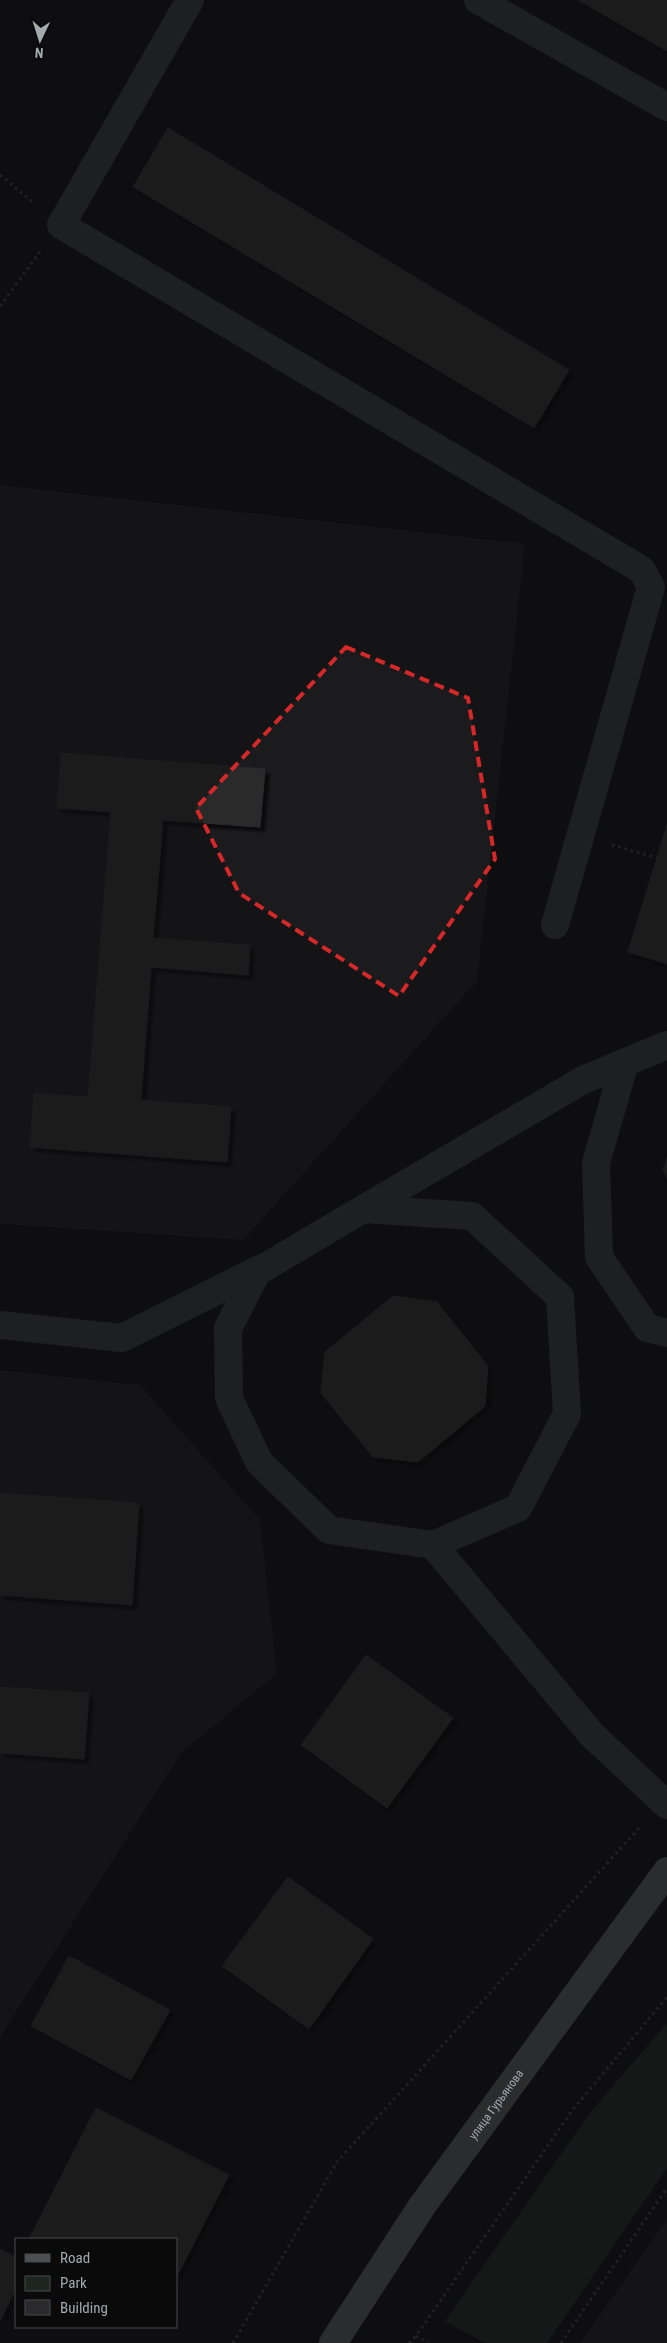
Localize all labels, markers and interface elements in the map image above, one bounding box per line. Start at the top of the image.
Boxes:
north arrow [15,15,65,65]
text: N [34,45,44,61]
street label: улица Гурьянова [466,2067,527,2142]
legend [15,2238,178,2328]
text: Road [60,2249,90,2267]
text: Park [60,2274,87,2292]
text: Building [60,2299,108,2317]

